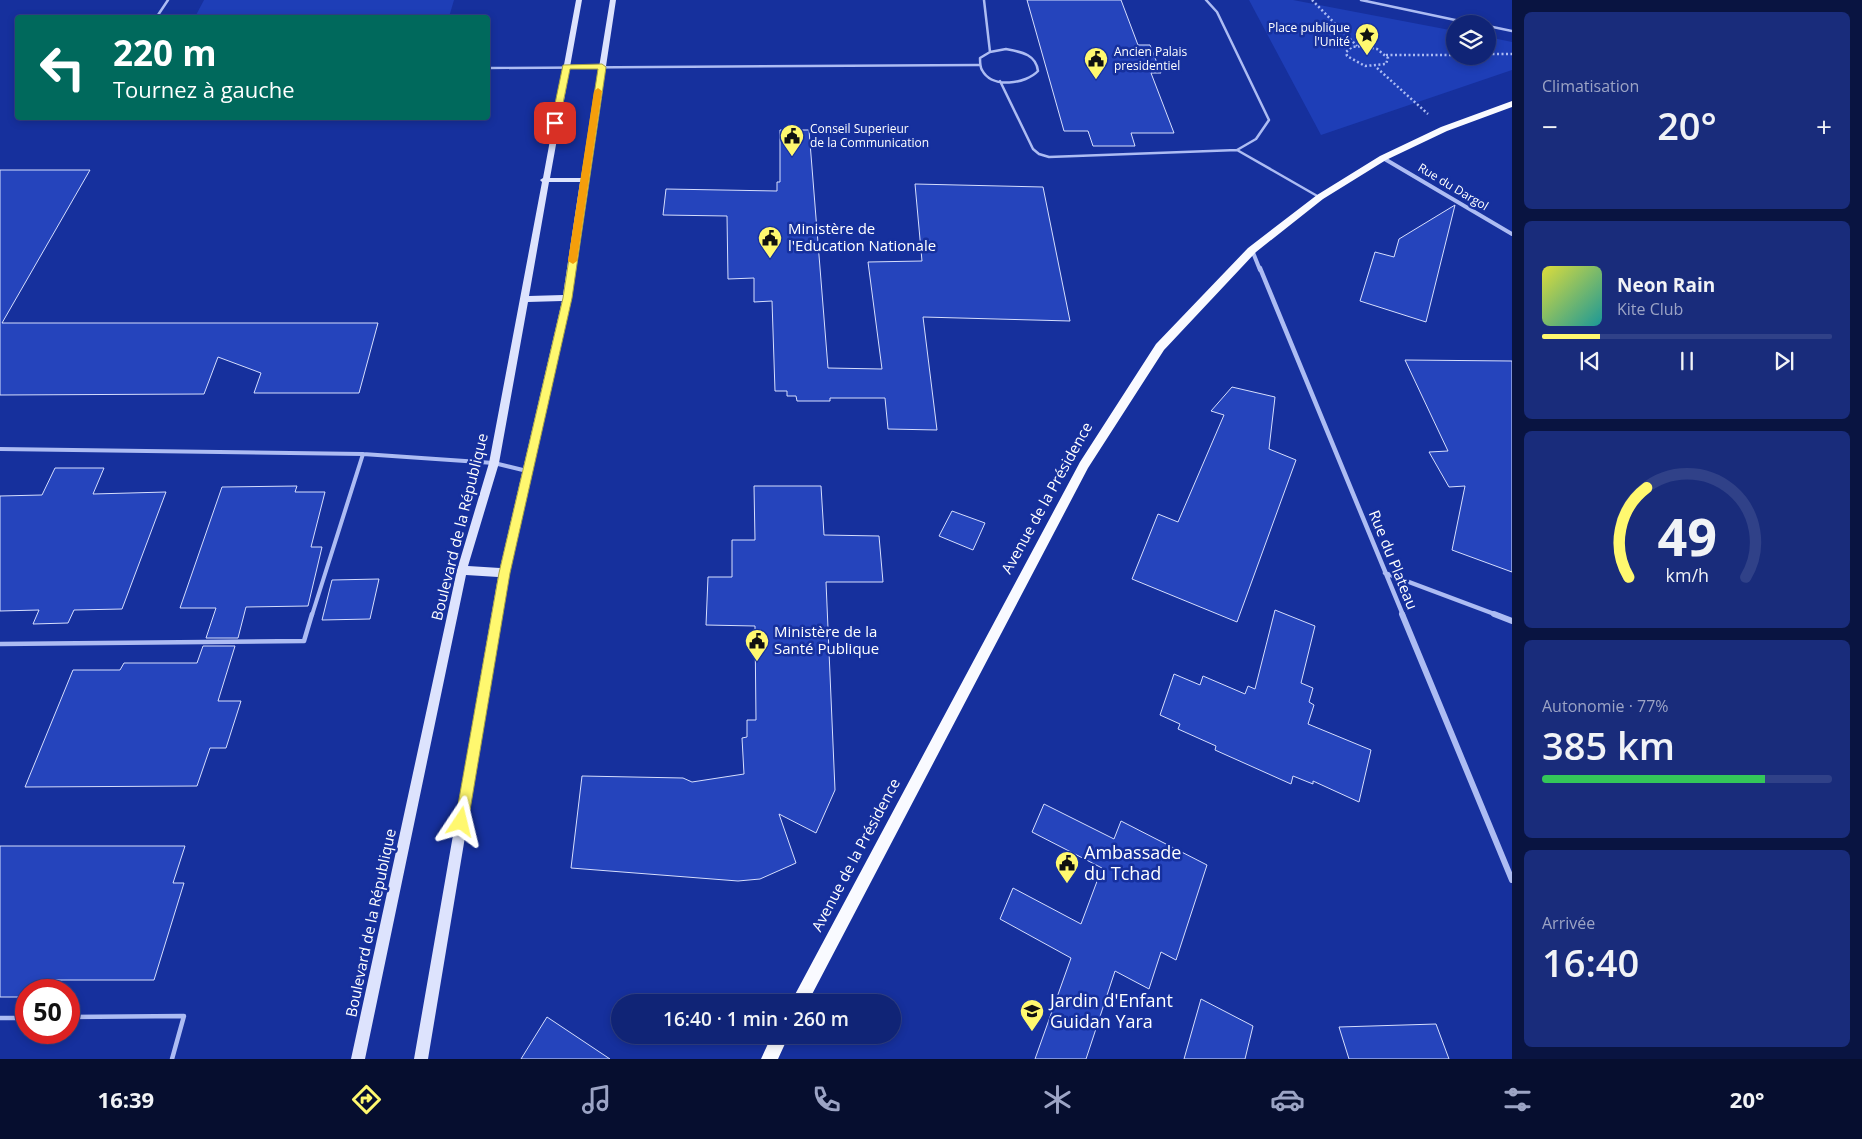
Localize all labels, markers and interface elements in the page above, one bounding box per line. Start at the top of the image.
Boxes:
map controls [1446,15,1496,65]
button: layers [1446,15,1496,65]
place label: Place publique l'Unité [1268,19,1350,50]
place icon: Place publique l'Unité [1354,22,1380,56]
text: 220 m [113,29,217,76]
icon: left [30,35,95,100]
place label: Ancien Palais presidentiel [1114,43,1188,74]
public building icon: Ancien Palais presidentiel [1083,46,1109,80]
text: Tournez à gauche [113,74,295,104]
text: Climatisation [1542,75,1639,97]
text: 20° [1657,99,1717,151]
pin [534,102,576,144]
text: − [1542,107,1558,145]
text: + [1816,107,1832,145]
icon: arrive [541,109,569,137]
place label: Conseil Superieur de la Communication [810,120,929,151]
public building icon: Conseil Superieur de la Communication [779,123,805,157]
street label: Rue du Dargol [1415,159,1492,214]
place label: Ministère de l'Education Nationale [788,218,936,255]
public building icon: Ministère de l'Education Nationale [757,225,783,259]
text: Neon Rain [1617,272,1715,298]
text: Kite Club [1617,298,1683,320]
icon: previous [1576,347,1604,375]
icon: pause [1673,347,1701,375]
icon: next [1770,347,1798,375]
street label: Avenue de la Présidence [996,418,1096,577]
street label: Boulevard de la République [426,431,492,622]
text: 49 [1657,500,1717,571]
street label: Rue du Plateau [1365,507,1423,612]
text: km/h [1665,563,1709,587]
place label: Ministère de la Santé Publique [774,621,879,658]
public building icon: Ministère de la Santé Publique [744,628,770,662]
text: Autonomie · 77% [1542,695,1669,717]
text: 385 km [1542,719,1675,771]
street label: Avenue de la Présidence [806,775,904,935]
position arrow [434,795,486,847]
street label: Boulevard de la République [340,827,400,1019]
place label: Ambassade du Tchad [1084,840,1181,885]
public building icon: Ambassade du Tchad [1054,850,1080,884]
text: Arrivée [1542,912,1595,934]
text: 16:40 [1542,936,1639,988]
speed limit sign: 50 [15,979,80,1044]
place label: Jardin d'Enfant Guidan Yara [1048,988,1173,1033]
school or university icon: Jardin d'Enfant Guidan Yara [1019,998,1045,1032]
text: 16:40 · 1 min · 260 m [663,1006,849,1032]
icon: directions [349,1082,384,1117]
icon: music [579,1082,614,1117]
icon: phone [809,1082,844,1117]
icon: climate [1040,1082,1075,1117]
icon: car [1270,1082,1305,1117]
icon: filters [1500,1082,1535,1117]
text: 16:39 [98,1084,154,1114]
text: 20° [1730,1084,1764,1114]

